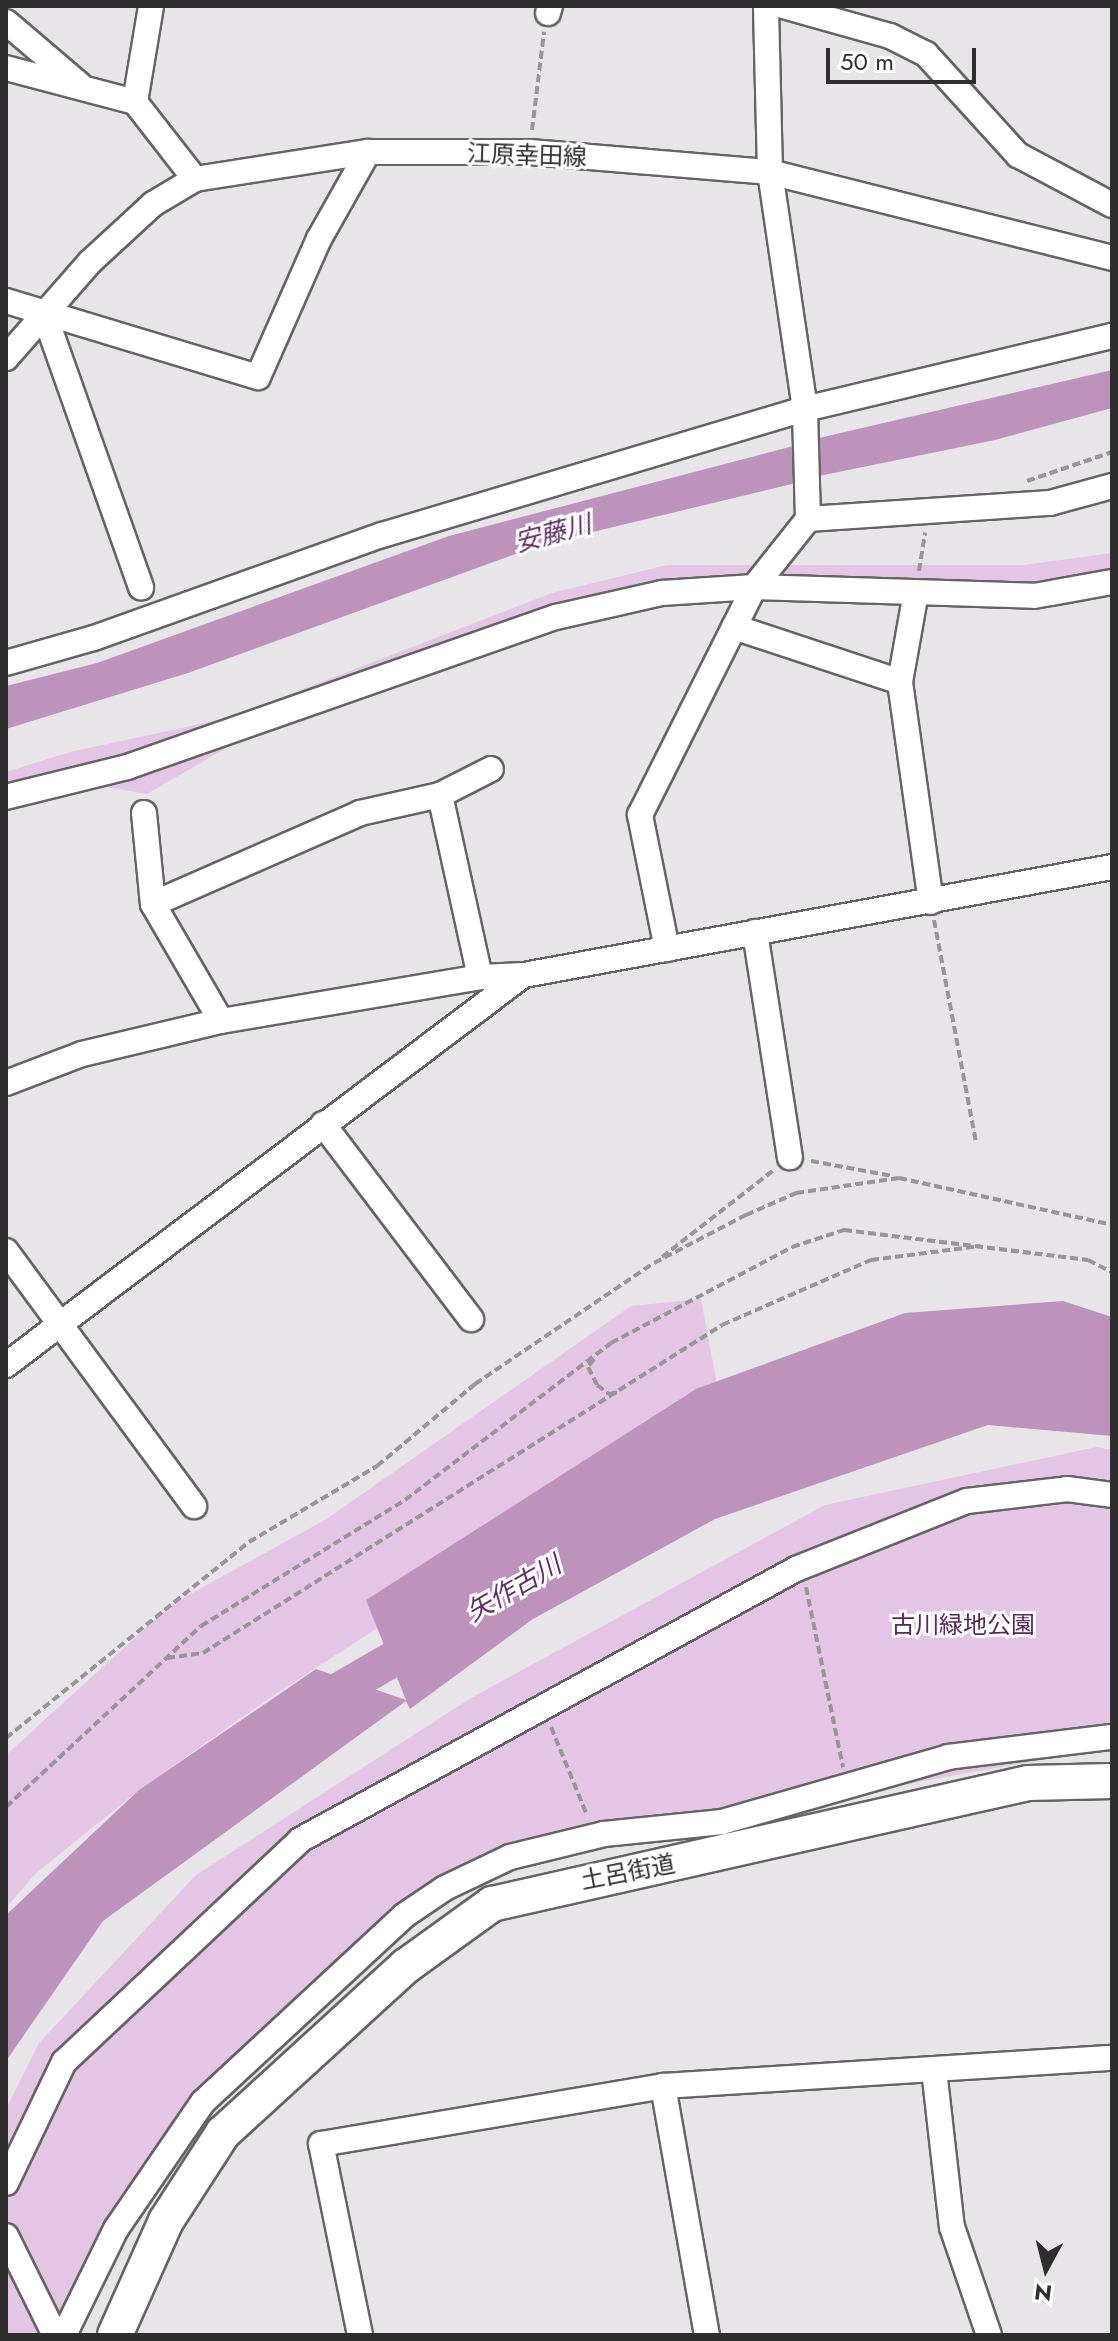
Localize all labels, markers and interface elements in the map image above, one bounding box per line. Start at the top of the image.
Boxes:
scale bar [830,32,980,82]
text: 50 m [840,44,894,79]
street label: 江原幸田線 [467,139,587,171]
water label: 安藤川 [511,509,595,559]
water label: 矢作古川 [461,1549,567,1629]
park label: 古川緑地公園 [891,1611,1035,1639]
street label: 土呂街道 [578,1849,678,1895]
north arrow [1006,2229,1086,2309]
text: N [1032,2276,1054,2310]

